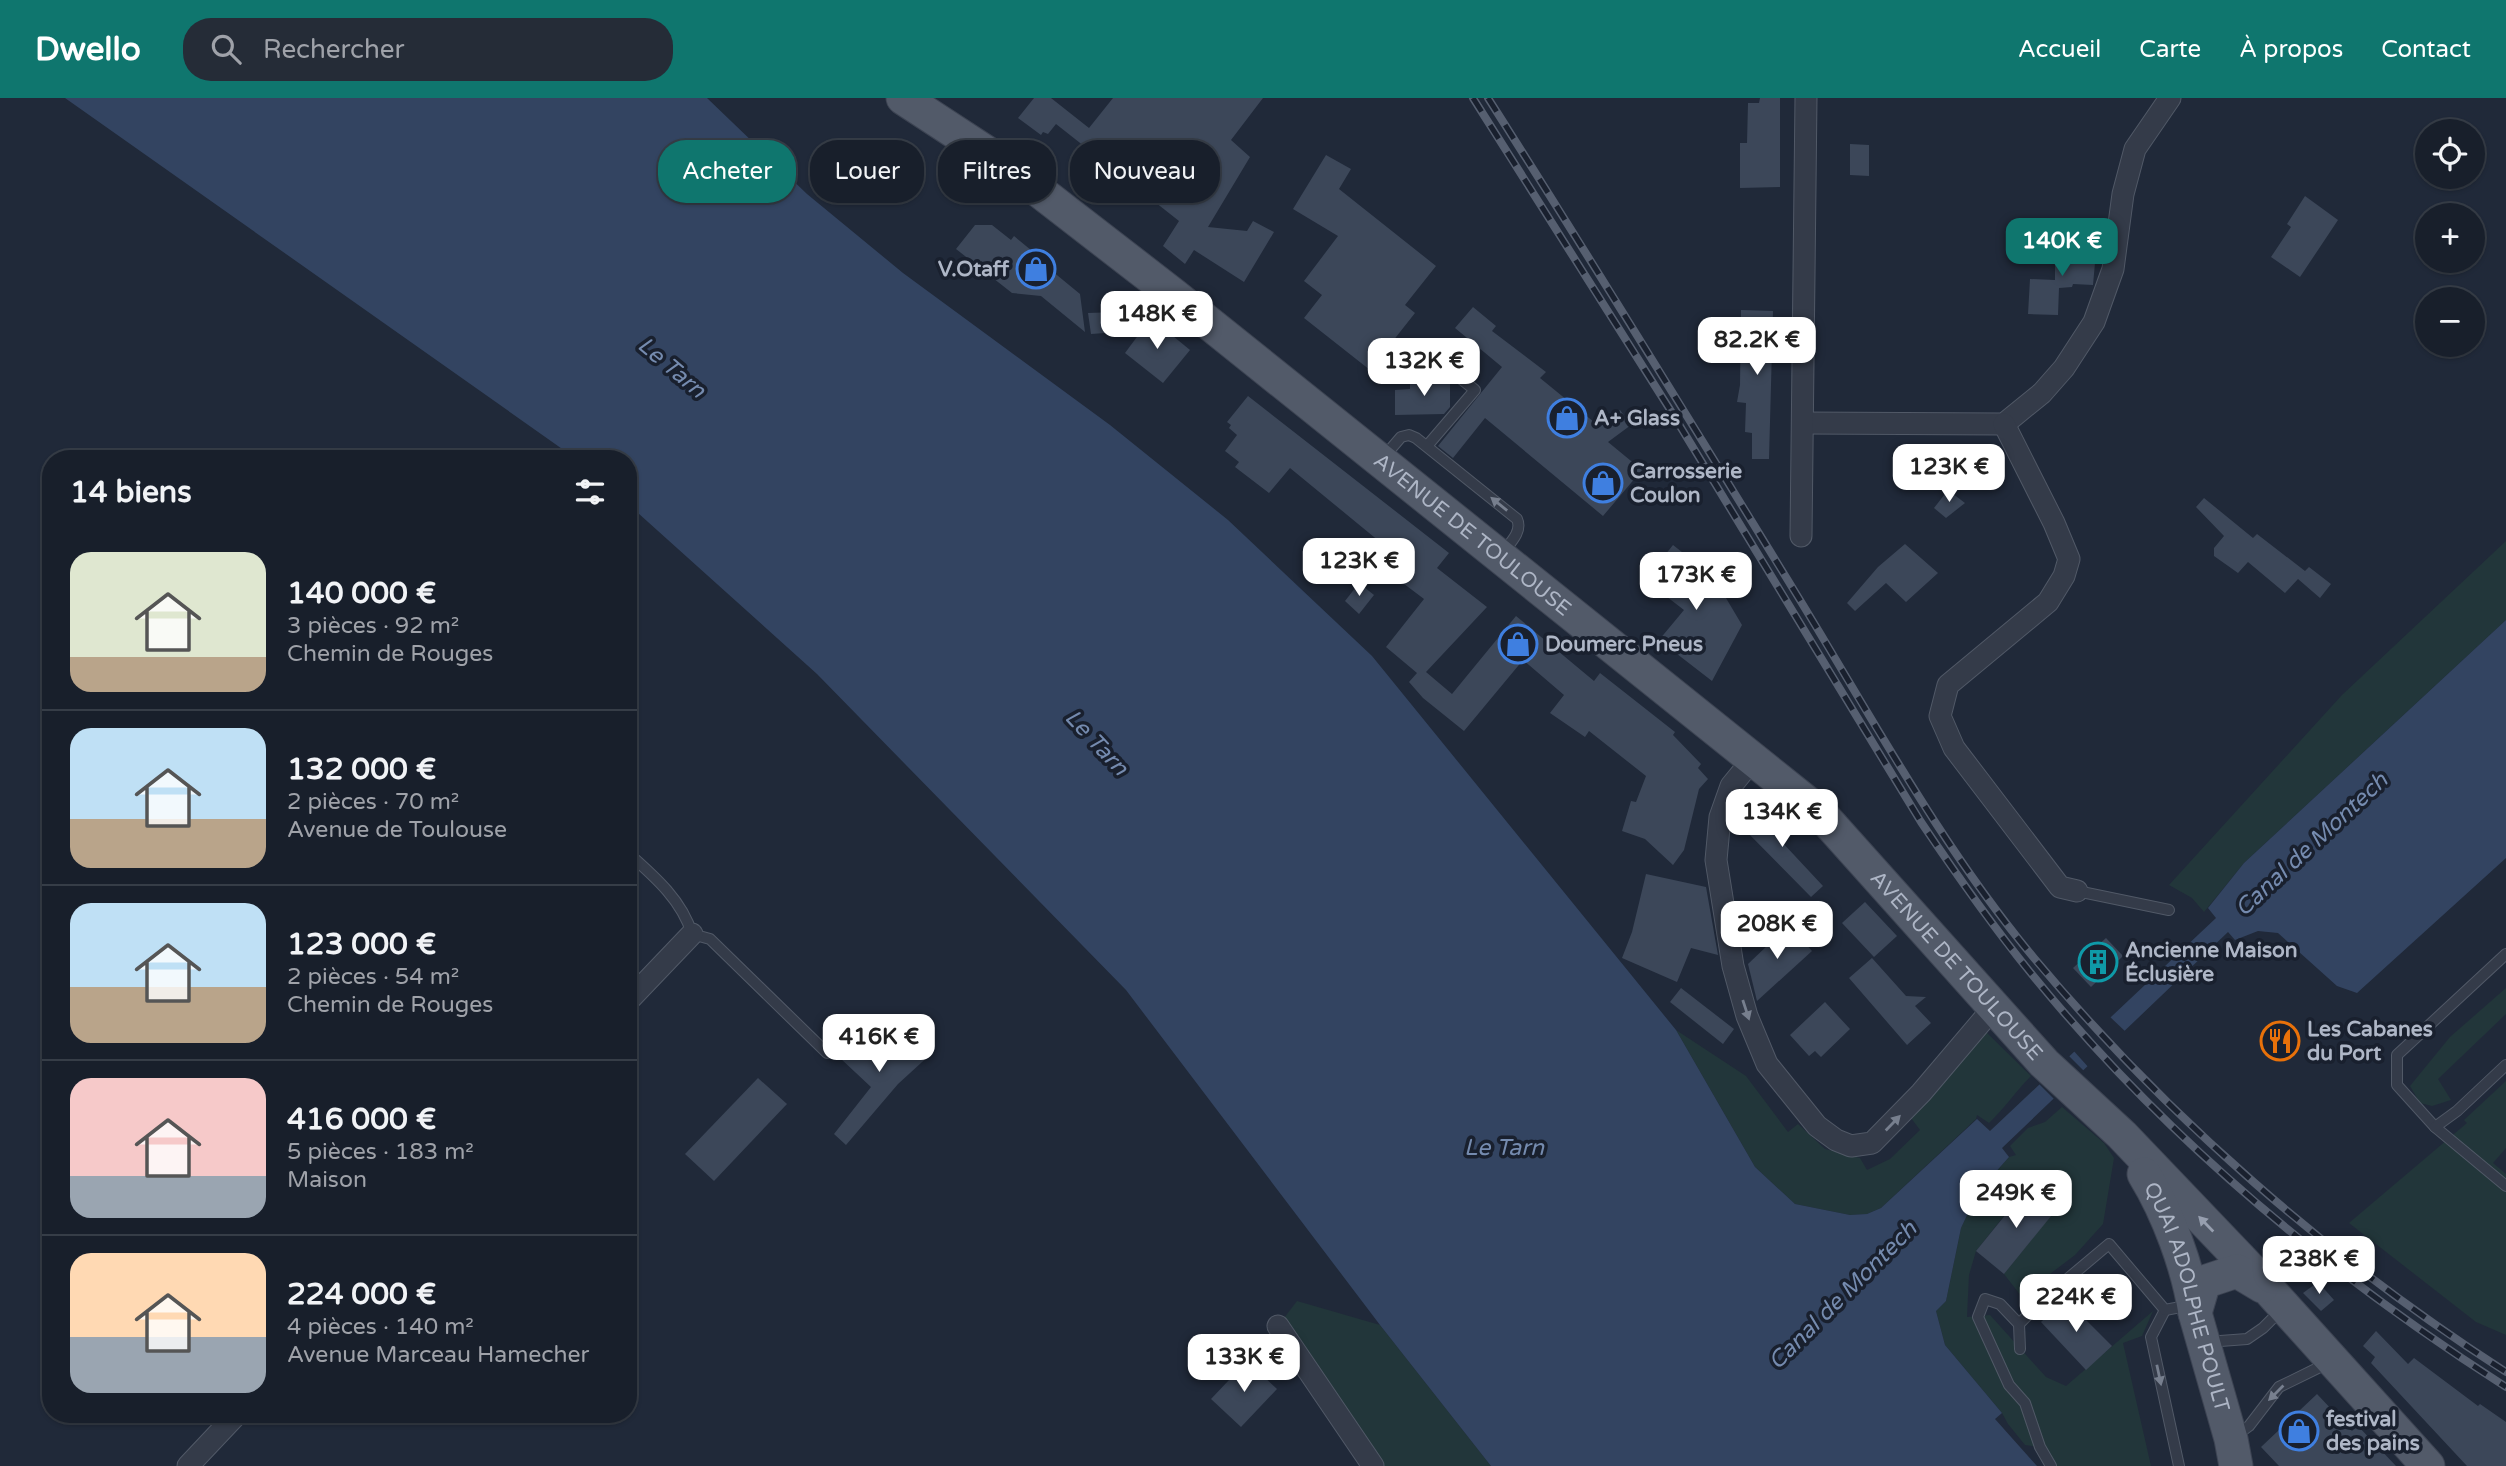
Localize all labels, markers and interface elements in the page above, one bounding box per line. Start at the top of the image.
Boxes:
search box [183,18,673,81]
text: Dwello [35,30,141,69]
icon: search [207,30,245,68]
text: Rechercher [263,34,404,65]
text: Accueil [2018,35,2101,64]
text: Carte [2139,35,2201,64]
text: À propos [2239,35,2343,64]
text: Contact [2381,35,2471,64]
map controls [2415,119,2485,357]
button: locate [2415,119,2485,189]
chip: Acheter [658,140,796,203]
chip: Louer [810,140,924,203]
chip: Filtres [938,140,1056,203]
chip: Nouveau [1070,140,1220,203]
button: + [2415,203,2485,273]
pin: 140K € [2005,218,2119,278]
text: 140K € [2022,227,2102,255]
shop icon: V.Otaff [1015,248,1057,290]
place label: V.Otaff [938,257,1010,282]
button: − [2415,287,2485,357]
pin: 148K € [1100,292,1214,351]
text: 148K € [1117,300,1197,328]
pin: 82.2K € [1692,317,1822,377]
text: 82.2K € [1714,326,1800,354]
water label: Le Tarn [632,331,712,405]
pin: 132K € [1367,338,1481,398]
text: 132K € [1384,347,1464,375]
shop icon: A+ Glass [1546,397,1588,439]
place label: A+ Glass [1594,406,1680,431]
pin: 123K € [1892,444,2006,504]
street label: AVENUE DE TOULOUSE [1369,448,1576,621]
text: 123K € [1909,453,1989,481]
place label: Carrosserie Coulon [1630,459,1742,508]
shop icon: Carrosserie Coulon [1582,462,1624,504]
icon: filters [571,473,609,511]
text: 14 biens [70,474,192,511]
one-way arrow [1490,497,1507,512]
pin: 123K € [1302,538,1416,598]
text: 123K € [1319,547,1399,575]
pin: 173K € [1639,552,1753,612]
text: 173K € [1656,561,1736,589]
text: 140 000 € [287,575,436,612]
icon: home [126,580,210,664]
text: 3 pièces · 92 m² [287,612,459,640]
shop icon: Doumerc Pneus [1497,623,1539,665]
place label: Doumerc Pneus [1545,632,1703,657]
text: Chemin de Rouges [287,640,493,668]
water label: Le Tarn [1059,704,1135,782]
text: 132 000 € [287,751,436,788]
icon: home [126,756,210,840]
water label: Canal de Montech [2230,766,2395,923]
text: 2 pièces · 70 m² [287,788,459,816]
pin: 134K € [1725,790,1839,849]
text: 134K € [1742,798,1822,826]
text: Avenue de Toulouse [287,816,507,844]
street label: AVENUE DE TOULOUSE [1865,866,2048,1066]
pin: 208K € [1720,902,1834,961]
text: 208K € [1737,910,1817,938]
text: 123 000 € [287,926,436,963]
icon: home [126,931,210,1015]
place label: Ancienne Maison Éclusière [2125,938,2298,987]
building icon: Ancienne Maison Éclusière [2077,941,2119,983]
text: 2 pièces · 54 m² [287,963,459,991]
text: Chemin de Rouges [287,991,493,1019]
one-way arrow [1742,1000,1752,1021]
pin: 416K € [822,1014,936,1074]
place label: Les Cabanes du Port [2307,1017,2433,1066]
restaurant icon: Les Cabanes du Port [2259,1020,2301,1062]
text: 416K € [839,1023,919,1051]
text: 416 000 € [287,1101,436,1138]
icon: home [126,1106,210,1190]
one-way arrow [1884,1114,1901,1131]
water label: Le Tarn [1464,1134,1545,1162]
text: 5 pièces · 183 m² [287,1138,474,1166]
text: Maison [287,1166,367,1194]
pin: 249K € [1959,1170,2073,1230]
street label: QUAI ADOLPHE POULT [2138,1178,2235,1415]
text: 249K € [1976,1179,2056,1207]
water label: Canal de Montech [1763,1215,1924,1376]
one-way arrow [2198,1215,2214,1232]
pin: 238K € [2262,1236,2376,1296]
text: 238K € [2279,1245,2359,1273]
pin: 224K € [2019,1274,2133,1334]
text: 224 000 € [287,1276,436,1313]
icon: home [126,1281,210,1365]
text: 224K € [2036,1283,2116,1311]
text: 4 pièces · 140 m² [287,1313,474,1341]
pin: 133K € [1187,1334,1301,1394]
text: Avenue Marceau Hamecher [287,1341,589,1369]
text: 133K € [1204,1343,1284,1371]
one-way arrow [2154,1364,2165,1386]
one-way arrow [2268,1385,2285,1402]
place label: festival des pains [2326,1407,2420,1456]
shop icon: festival des pains [2278,1410,2320,1452]

